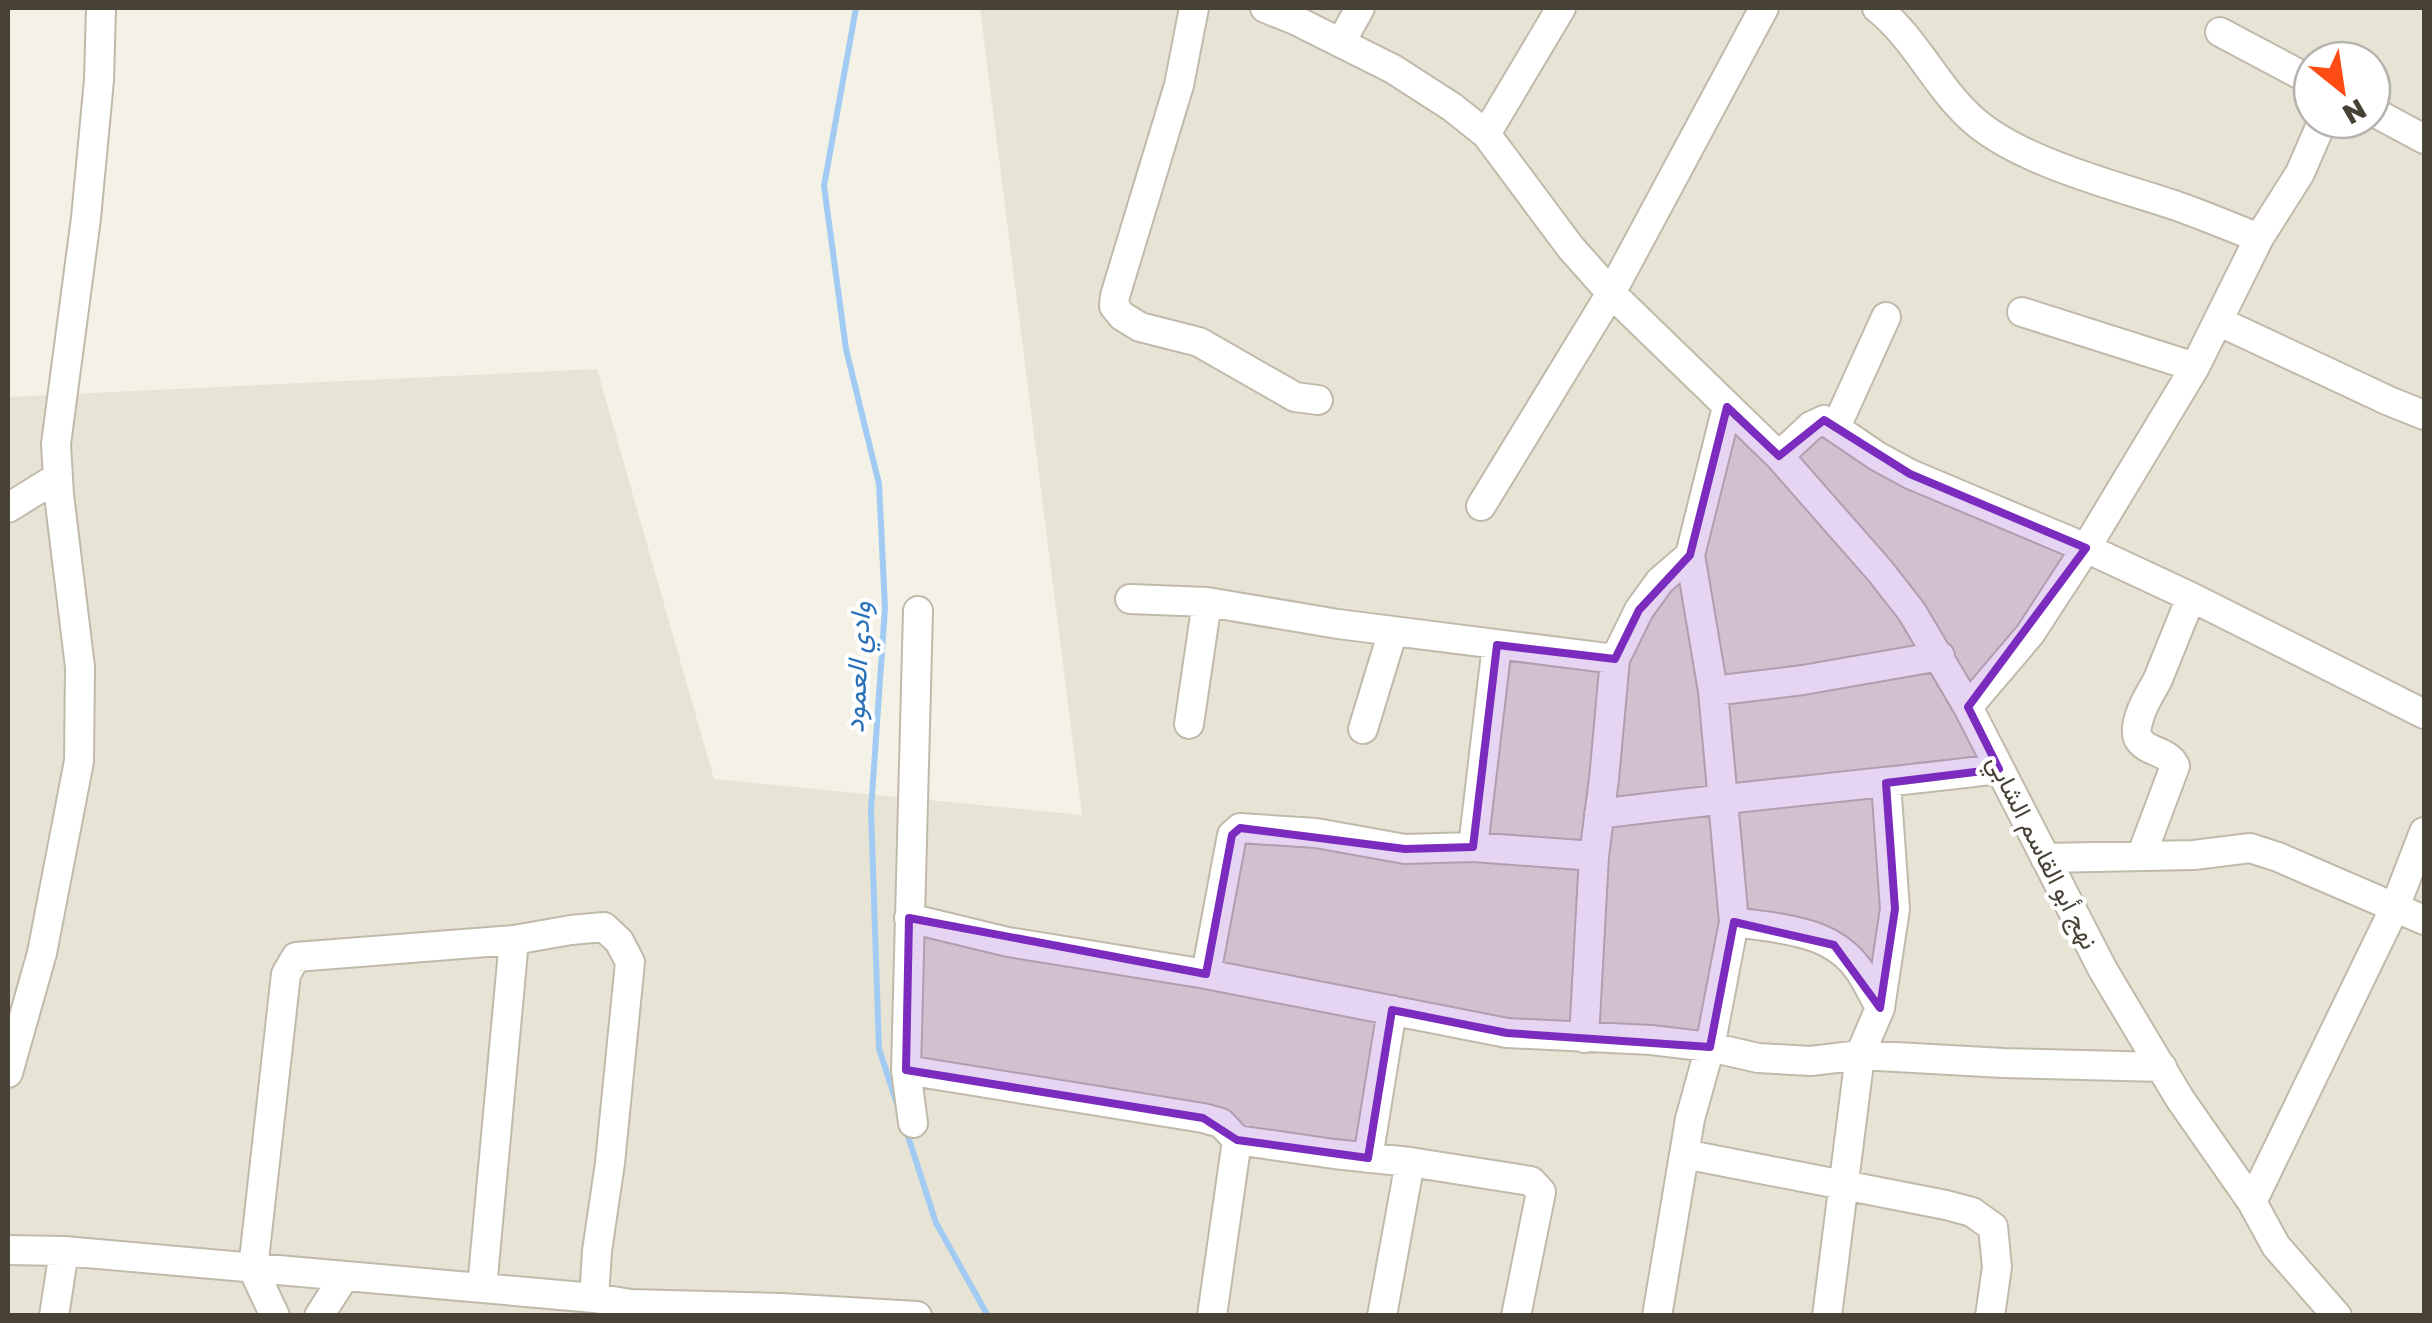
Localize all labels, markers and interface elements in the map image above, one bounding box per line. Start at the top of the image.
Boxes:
north arrow [2292,40,2392,140]
text: N [2337,92,2372,132]
water label: وادي العمود [837,600,883,734]
street label: نهج أبو القاسم الشابي [1976,749,2106,957]

